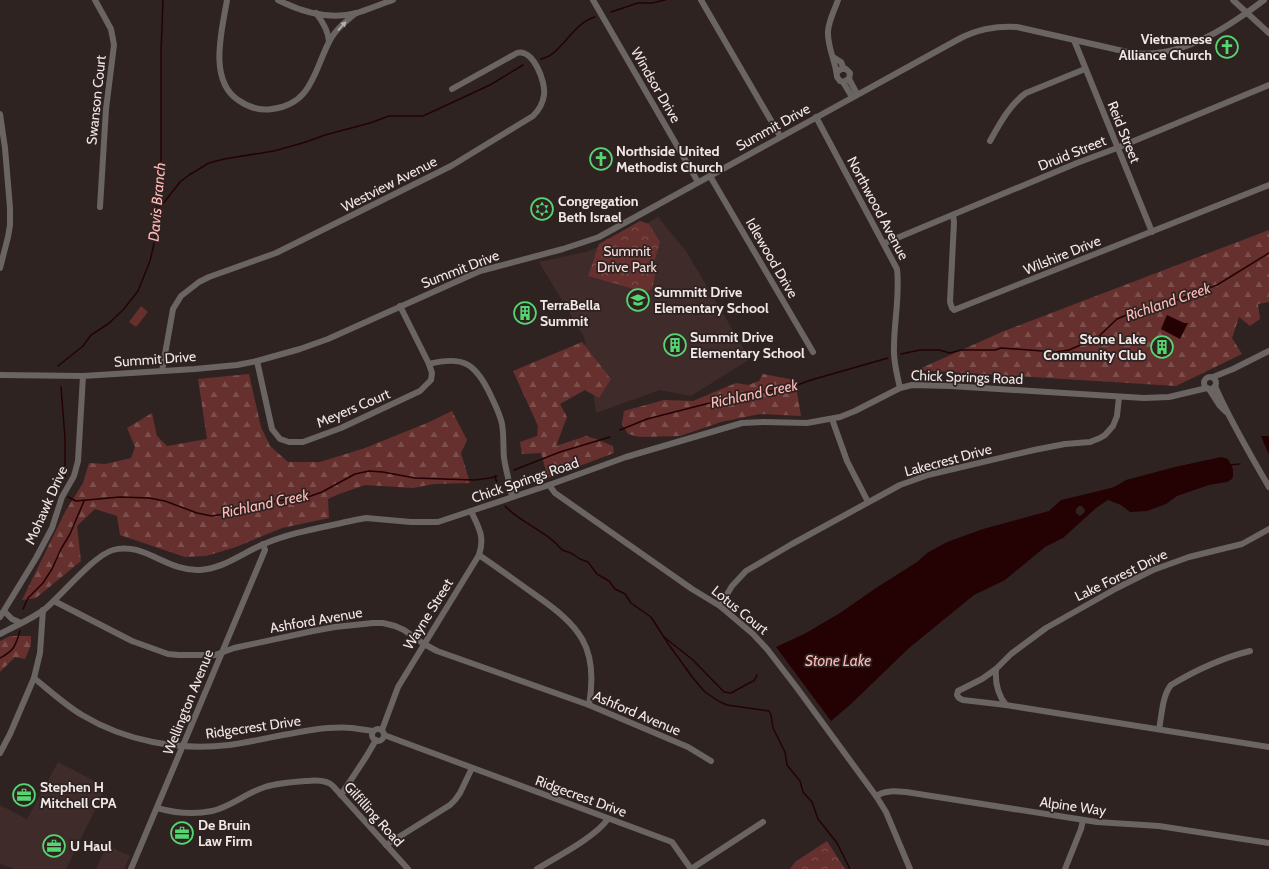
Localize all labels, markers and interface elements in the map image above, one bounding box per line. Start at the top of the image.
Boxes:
one-way arrow [337,21,347,31]
place label: Vietnamese Alliance Church [1119,30,1212,64]
church icon: Vietnamese Alliance Church [1214,34,1240,60]
street label: Windsor Drive [627,44,685,126]
street label: Swanson Court [82,54,110,146]
street label: Reid Street [1103,98,1145,166]
street label: Summit Drive [733,99,813,155]
street label: Druid Street [1035,131,1109,175]
place label: Northside United Methodist Church [616,142,723,176]
church icon: Northside United Methodist Church [588,146,614,172]
street label: Westview Avenue [338,152,440,216]
street label: Northwood Avenue [843,153,913,263]
water label: Davis Branch [145,162,169,242]
place label: Congregation Beth Israel [558,192,639,226]
synagogue icon: Congregation Beth Israel [529,196,555,222]
street label: Idlewood Drive [742,215,802,301]
street label: Wilshire Drive [1021,231,1103,279]
park label: Summit Drive Park [597,242,658,276]
street label: Summit Drive [418,246,502,292]
water label: Richland Creek [1123,279,1213,325]
place label: Summitt Drive Elementary School [654,283,769,317]
school or university icon: Summitt Drive Elementary School [625,287,651,313]
place label: TerraBella Summit [540,296,600,330]
building icon: TerraBella Summit [512,300,538,326]
place label: Summit Drive Elementary School [690,328,805,362]
place label: Stone Lake Community Club [1043,330,1146,364]
building icon: Summit Drive Elementary School [662,332,688,358]
building icon: Stone Lake Community Club [1149,334,1175,360]
street label: Summit Drive [113,347,197,371]
street label: Chick Springs Road [911,366,1023,388]
water label: Richland Creek [709,376,800,412]
street label: Meyers Court [313,384,393,432]
street label: Lakecrest Drive [902,440,994,480]
street label: Chick Springs Road [469,453,581,507]
street label: Mohawk Drive [21,463,71,547]
water label: Richland Creek [220,486,311,522]
street label: Lake Forest Drive [1072,545,1170,605]
street label: Wayne Street [399,575,457,653]
street label: Lotus Court [708,582,772,639]
street label: Ashford Avenue [268,603,364,637]
street label: Wellington Avenue [159,647,217,757]
water label: Stone Lake [805,652,871,670]
street label: Ashford Avenue [590,686,684,740]
street label: Ridgecrest Drive [204,711,302,743]
street label: Ridgecrest Drive [533,771,629,821]
place label: Stephen H Mitchell CPA [40,778,117,812]
street label: Gilfilling Road [340,778,408,850]
office icon: Stephen H Mitchell CPA [11,782,37,808]
street label: Alpine Way [1039,792,1107,820]
place label: De Bruin Law Firm [198,816,253,850]
office icon: De Bruin Law Firm [169,820,195,846]
office icon: U Haul [41,833,67,859]
place label: U Haul [70,837,112,855]

